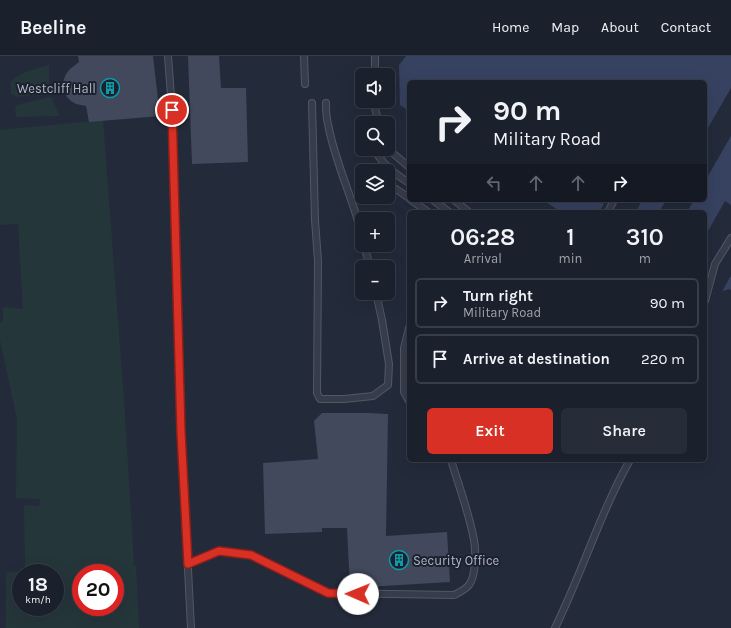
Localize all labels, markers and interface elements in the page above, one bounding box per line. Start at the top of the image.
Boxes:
text: Beeline [20,17,86,39]
text: Home [492,19,529,36]
text: Map [551,19,579,36]
text: About [601,19,639,36]
text: Contact [661,19,711,36]
map controls [355,68,395,300]
button: sound [355,68,395,108]
building icon: Westcliff Hall [99,77,121,99]
place label: Westcliff Hall [17,81,96,96]
pin [155,93,189,127]
text: 90 m [493,94,561,127]
icon: right [427,96,479,148]
icon: arrive [161,99,183,121]
button: search [355,116,395,156]
text: Military Road [493,128,601,150]
button: layers [355,164,395,204]
icon: left [483,172,505,194]
icon: ahead [525,172,547,194]
icon: ahead [567,172,589,194]
icon: right [609,172,631,194]
button: + [355,212,395,252]
text: 06:28 [450,223,515,251]
text: 1 [566,223,575,251]
text: 310 [626,223,664,251]
text: Arrival [464,251,502,266]
text: min [559,251,582,266]
text: m [639,251,651,266]
button: − [355,260,395,300]
text: Turn right [463,287,533,305]
icon: right [429,292,451,314]
text: 90 m [650,294,685,312]
text: Military Road [463,305,541,320]
icon: arrive [429,348,451,370]
text: Arrive at destination [463,350,610,368]
text: 220 m [641,350,685,368]
button: Exit [427,408,553,454]
button: Share [561,408,687,454]
building icon: Security Office [388,549,410,571]
place label: Security Office [413,553,500,568]
speed limit sign: 20 [72,564,124,616]
text: 18 [28,573,48,596]
position arrow [337,573,379,615]
text: km/h [25,594,51,606]

